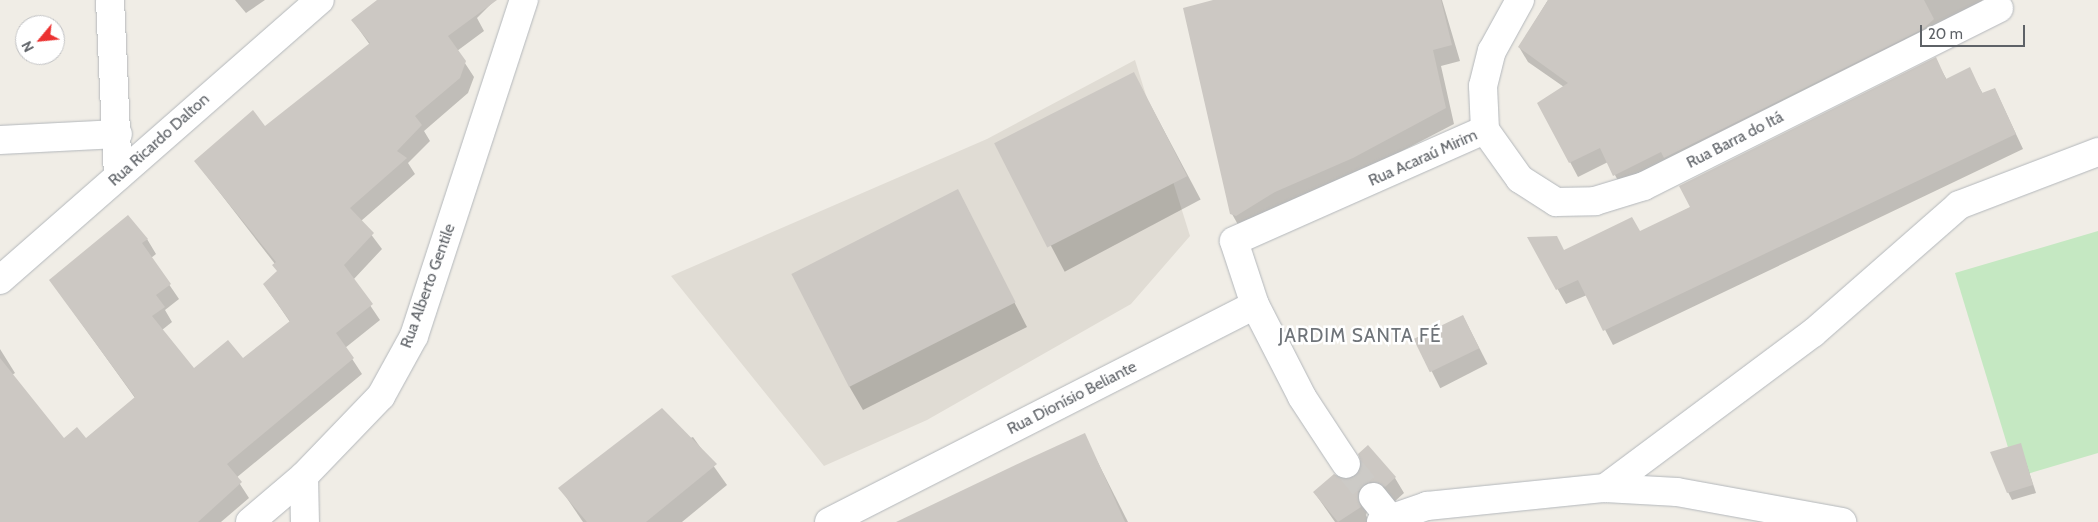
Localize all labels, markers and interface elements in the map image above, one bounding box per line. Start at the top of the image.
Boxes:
north arrow [15,15,65,65]
scale bar [1923,15,2028,47]
text: 20 m [1928,25,1963,43]
text: N [17,38,38,55]
street label: Rua Ricardo Dalton [105,90,213,190]
street label: Rua Barra do Itá [1683,107,1787,173]
street label: Rua Acaraú Mirim [1366,125,1480,191]
street label: Rua Alberto Gentile [397,221,459,351]
district label: JARDIM SANTA FÉ [1277,325,1443,347]
street label: Rua Dionísio Beliante [1004,357,1140,439]

